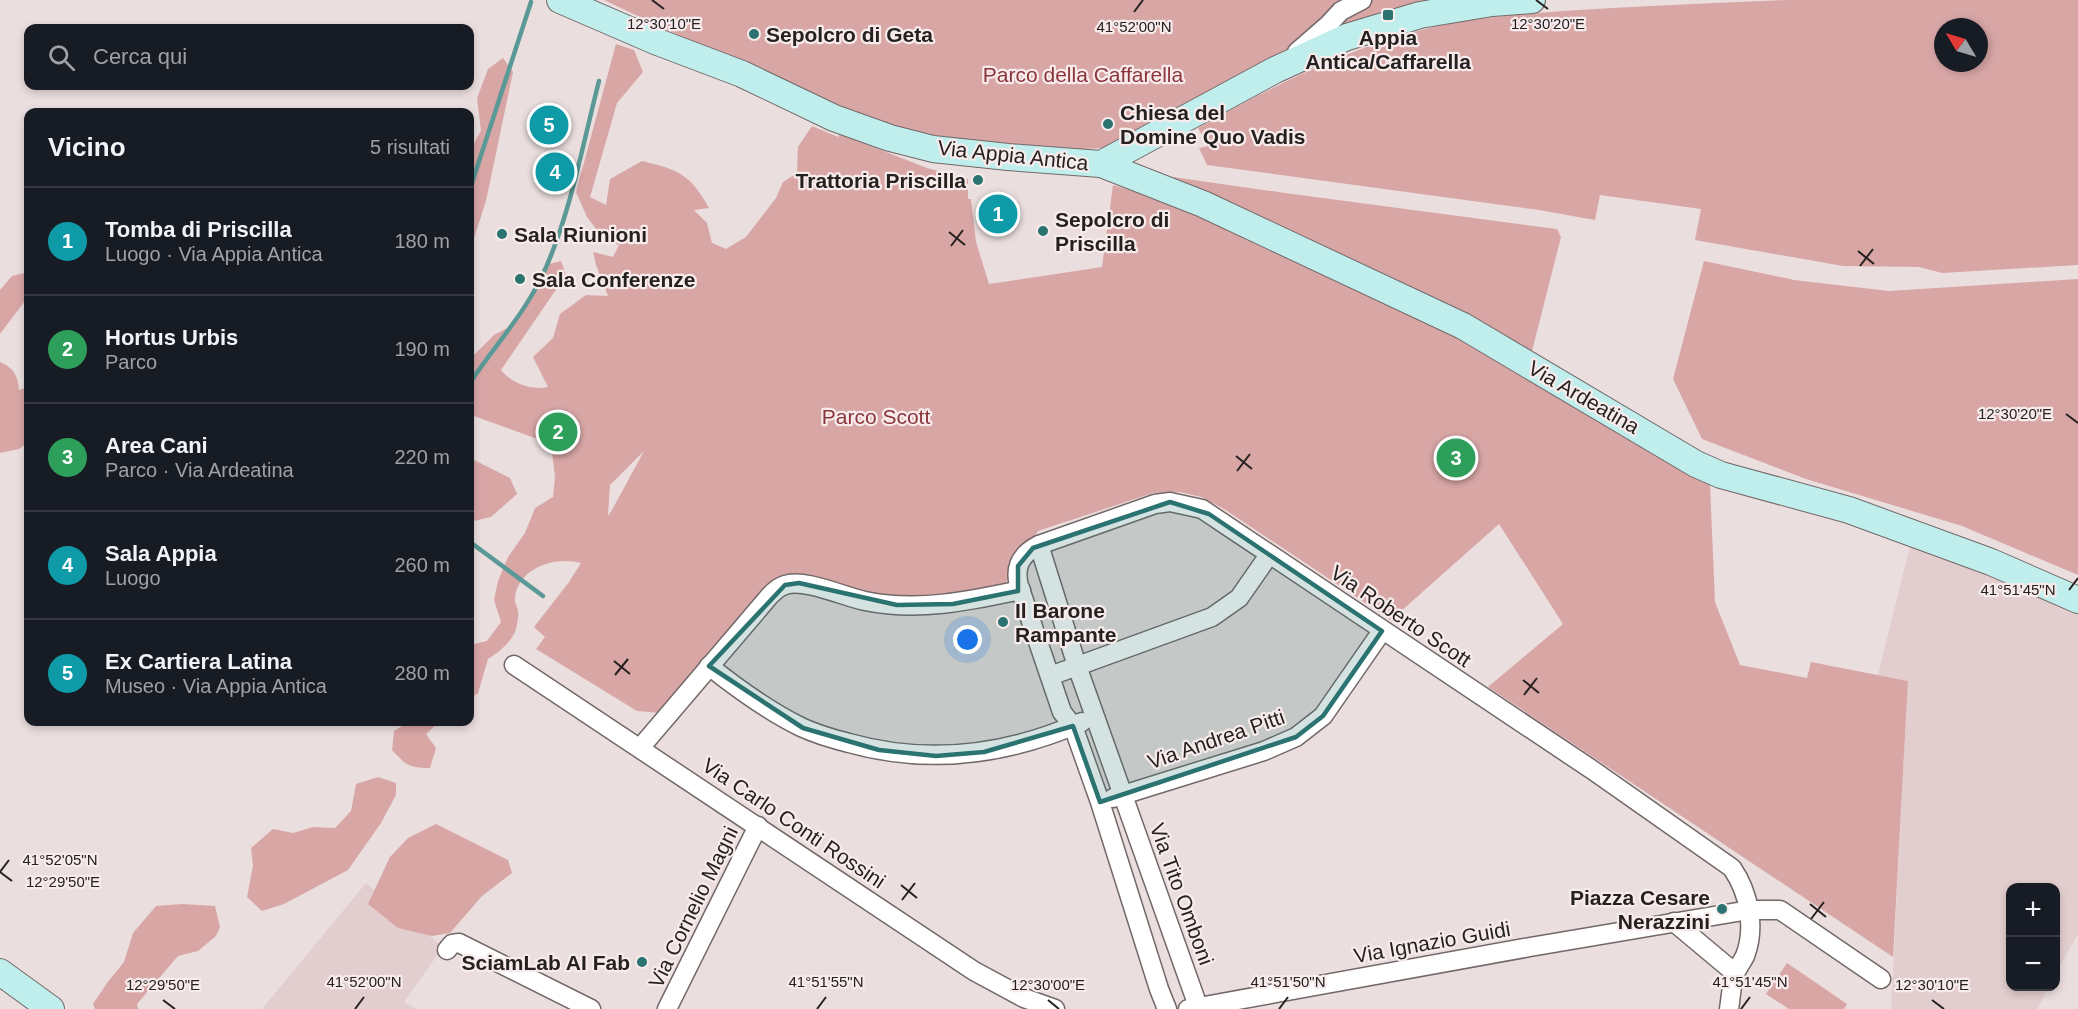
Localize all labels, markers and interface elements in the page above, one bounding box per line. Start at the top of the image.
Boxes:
marker: Appia Antica/Caffarella [1381,8,1395,22]
text: 12°30'10"E [627,15,701,32]
text: 12°30'20"E [1511,15,1585,32]
text: 41°52'00"N [1096,18,1172,35]
north arrow [1934,18,1988,72]
place label: Sepolcro di Geta [766,23,933,46]
search box [24,24,474,90]
place label: Appia Antica/Caffarella [1305,26,1471,73]
marker: Sepolcro di Geta [747,27,761,41]
icon: search [45,41,78,74]
text: Cerca qui [93,44,187,69]
park label: Parco della Caffarella [983,63,1184,86]
place label: Chiesa del Domine Quo Vadis [1120,101,1306,148]
pin: 5 [530,102,568,148]
marker: Chiesa del Domine Quo Vadis [1101,117,1115,131]
text: Vicino [48,132,126,162]
text: 5 risultati [370,136,450,158]
street label: Via Appia Antica [937,136,1090,174]
pin: 4 [536,150,574,195]
place label: Trattoria Priscilla [796,169,966,192]
marker: Trattoria Priscilla [971,173,985,187]
pin: 1 [978,192,1018,236]
place label: Sepolcro di Priscilla [1055,208,1169,255]
text: Tomba di Priscilla [105,217,292,242]
place label: Sala Riunioni [514,223,647,246]
marker: Sepolcro di Priscilla [1036,224,1050,238]
marker: Sala Riunioni [495,227,509,241]
text: 1 [62,230,73,252]
text: 180 m [394,230,450,252]
text: Luogo · Via Appia Antica [105,243,323,265]
place label: Sala Conferenze [532,268,695,291]
marker: Sala Conferenze [513,272,527,286]
text: Hortus Urbis [105,325,238,350]
text: 2 [62,338,73,360]
text: 190 m [394,338,450,360]
text: Parco [105,351,157,373]
street label: Via Ardeatina [1524,356,1644,438]
park label: Parco Scott [822,405,930,428]
text: 12°30'20"E [1978,405,2052,422]
pin: 2 [538,410,578,454]
text: Area Cani [105,433,208,458]
pin: 3 [1436,436,1476,480]
text: 3 [62,446,73,468]
text: 220 m [394,446,450,468]
text: Parco · Via Ardeatina [105,459,294,481]
text: Sala Appia [105,541,217,566]
text: 4 [62,554,73,576]
text: 260 m [394,554,450,576]
street label: Via Roberto Scott [1326,561,1476,672]
text: Luogo [105,567,161,589]
text: 41°51'45"N [1980,581,2056,598]
place label: Il Barone Rampante [1015,599,1117,646]
marker: Il Barone Rampante [996,615,1010,629]
your location [953,625,982,654]
text: Ex Cartiera Latina [105,649,292,674]
text: 5 [62,662,73,684]
text: 280 m [394,662,450,684]
text: Museo · Via Appia Antica [105,675,327,697]
street label: Via Andrea Pitti [1145,705,1287,773]
street label: Via Carlo Conti Rossini [698,753,890,893]
street label: Via Tito Omboni [1146,820,1218,968]
street label: Via Cornelio Magni [644,822,742,992]
text: 41°52'05"N [22,851,98,868]
text: 12°29'50"E [26,873,100,890]
map controls [2006,883,2060,991]
button: + [2006,883,2060,937]
place label: Piazza Cesare Nerazzini [1570,886,1710,933]
marker: Piazza Cesare Nerazzini [1715,902,1729,916]
street label: Via Ignazio Guidi [1352,917,1512,967]
button: − [2006,937,2060,991]
place label: SciamLab AI Fab [462,951,630,974]
marker: SciamLab AI Fab [635,955,649,969]
text: 41°52'00"N [326,973,402,990]
text: 41°51'55"N [788,973,864,990]
text: 41°51'50"N [1250,973,1326,990]
text: 41°51'45"N [1712,973,1788,990]
text: 12°29'50"E [126,976,200,993]
text: 12°30'00"E [1011,976,1085,993]
text: 12°30'10"E [1895,976,1969,993]

